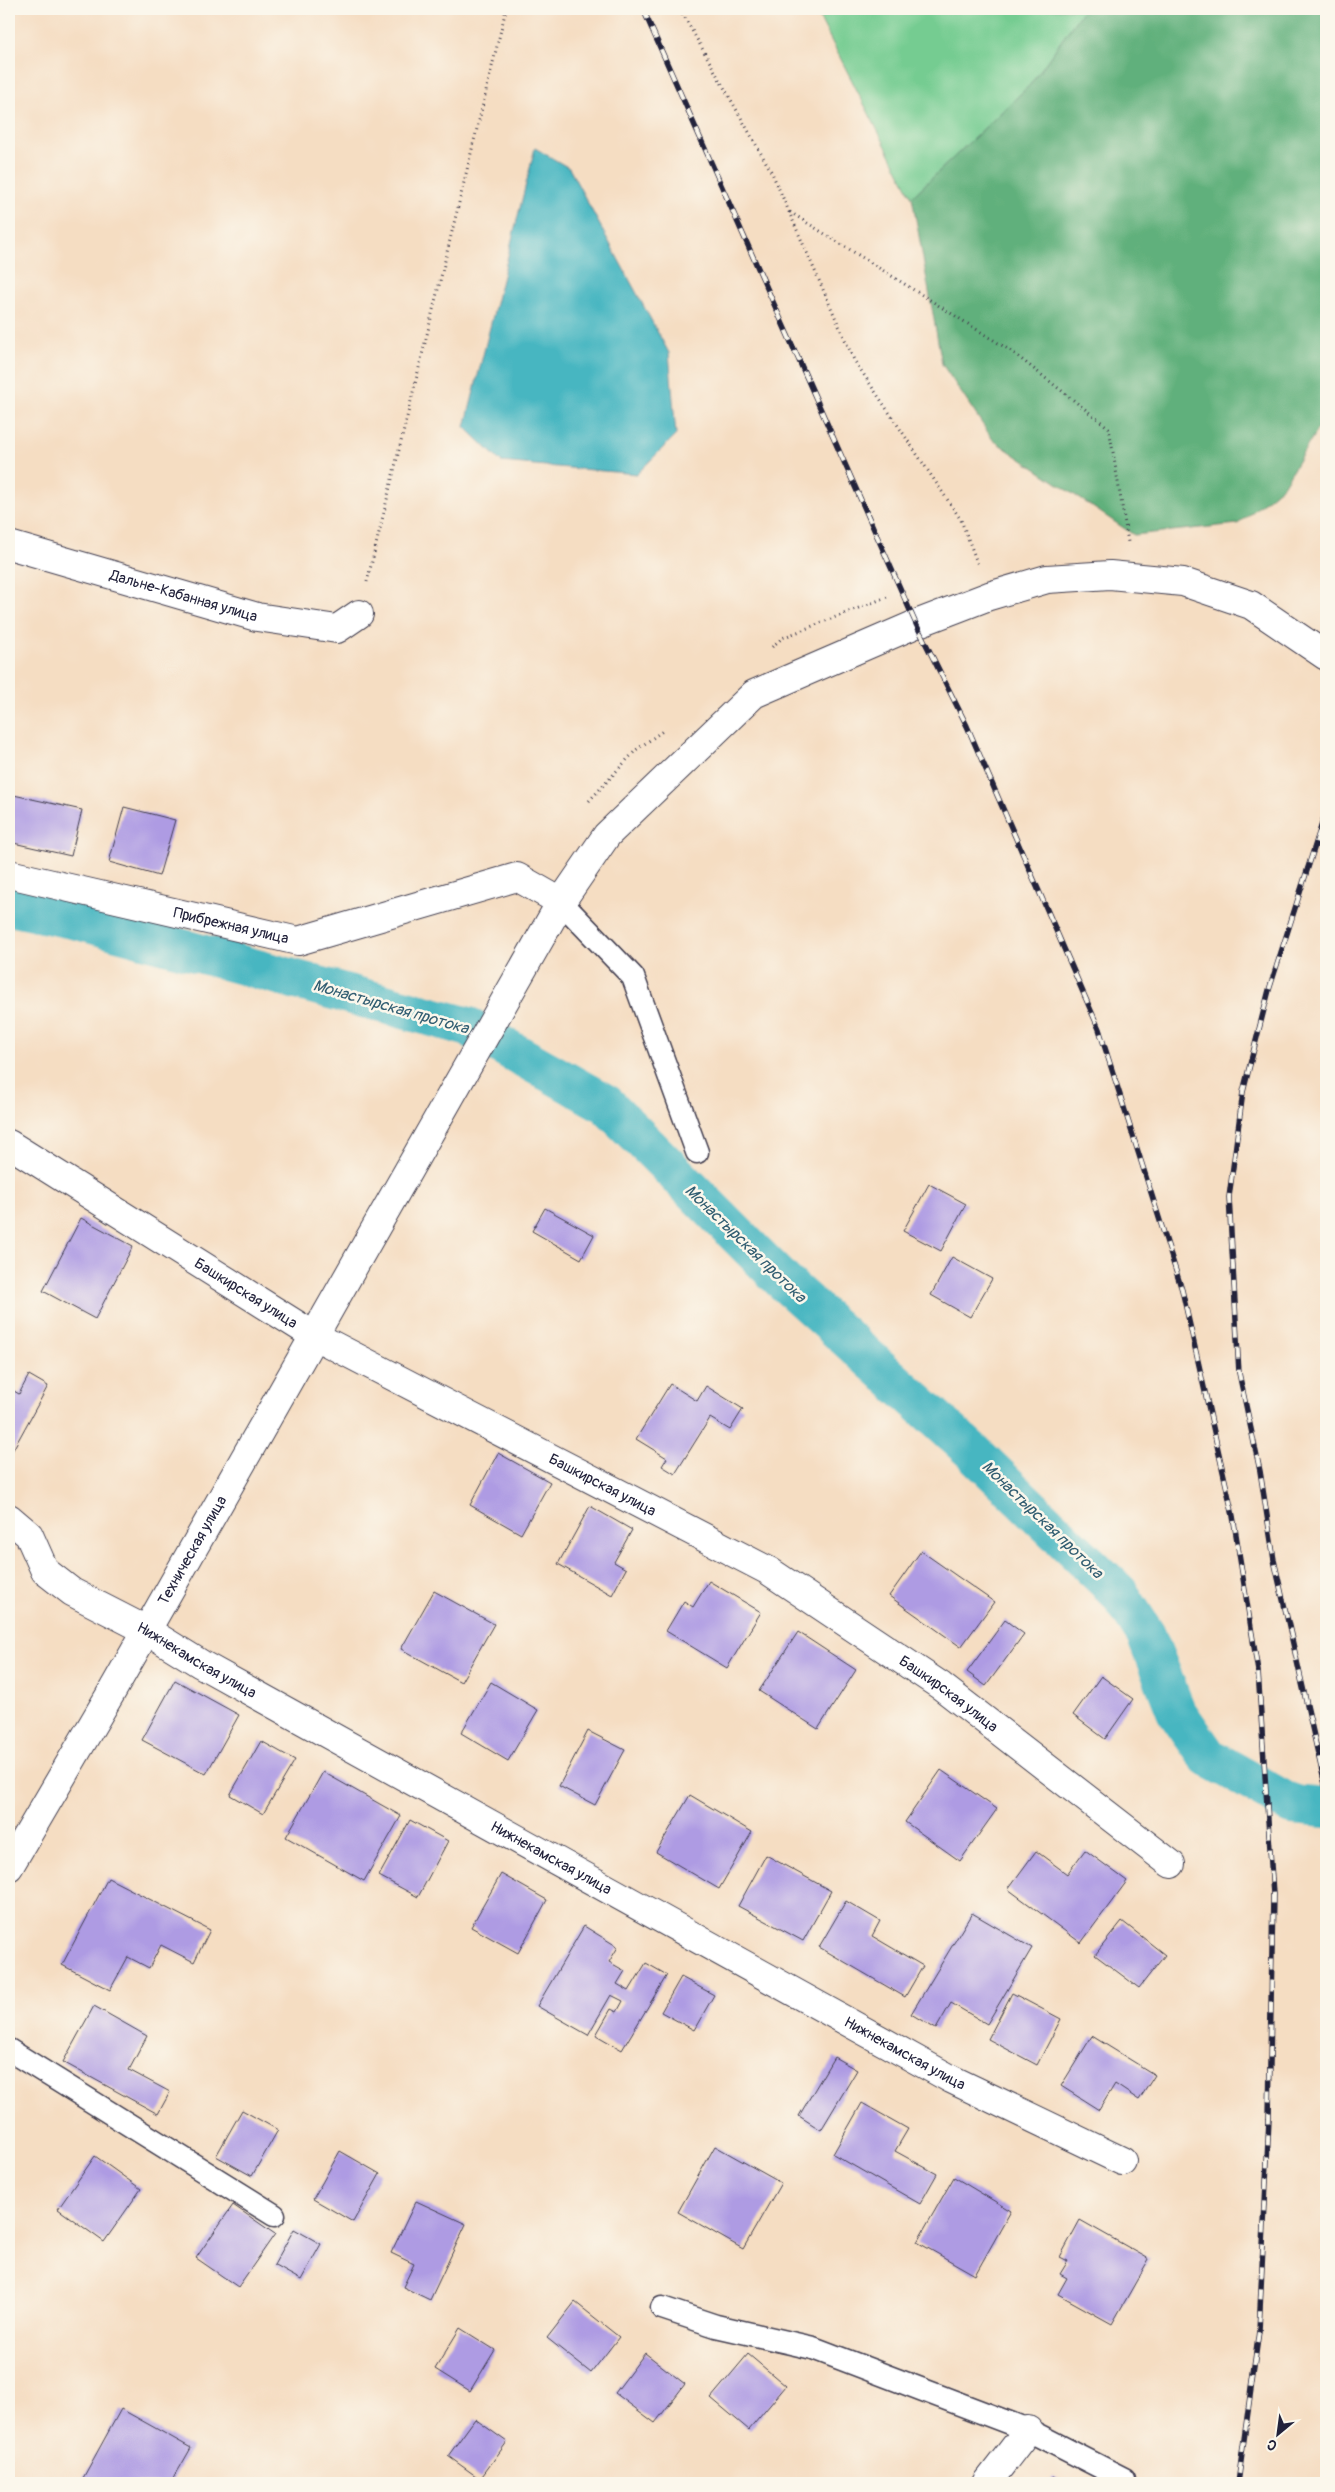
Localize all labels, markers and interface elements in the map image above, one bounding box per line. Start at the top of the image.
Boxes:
street label: Дальне-Кабанная улица [107,566,260,627]
street label: Прибрежная улица [172,903,290,949]
water label: Монастырская протока [311,975,472,1039]
water label: Монастырская протока [681,1181,811,1308]
street label: Башкирская улица [191,1254,301,1333]
street label: Башкирская улица [545,1450,659,1521]
water label: Монастырская протока [978,1457,1108,1584]
street label: Техническая улица [154,1492,231,1608]
street label: Нижнекамская улица [134,1618,260,1703]
street label: Башкирская улица [895,1652,1002,1737]
street label: Нижнекамская улица [487,1817,615,1899]
street label: Нижнекамская улица [841,2013,968,2094]
north arrow [1252,2410,1302,2460]
text: С [1264,2435,1280,2454]

